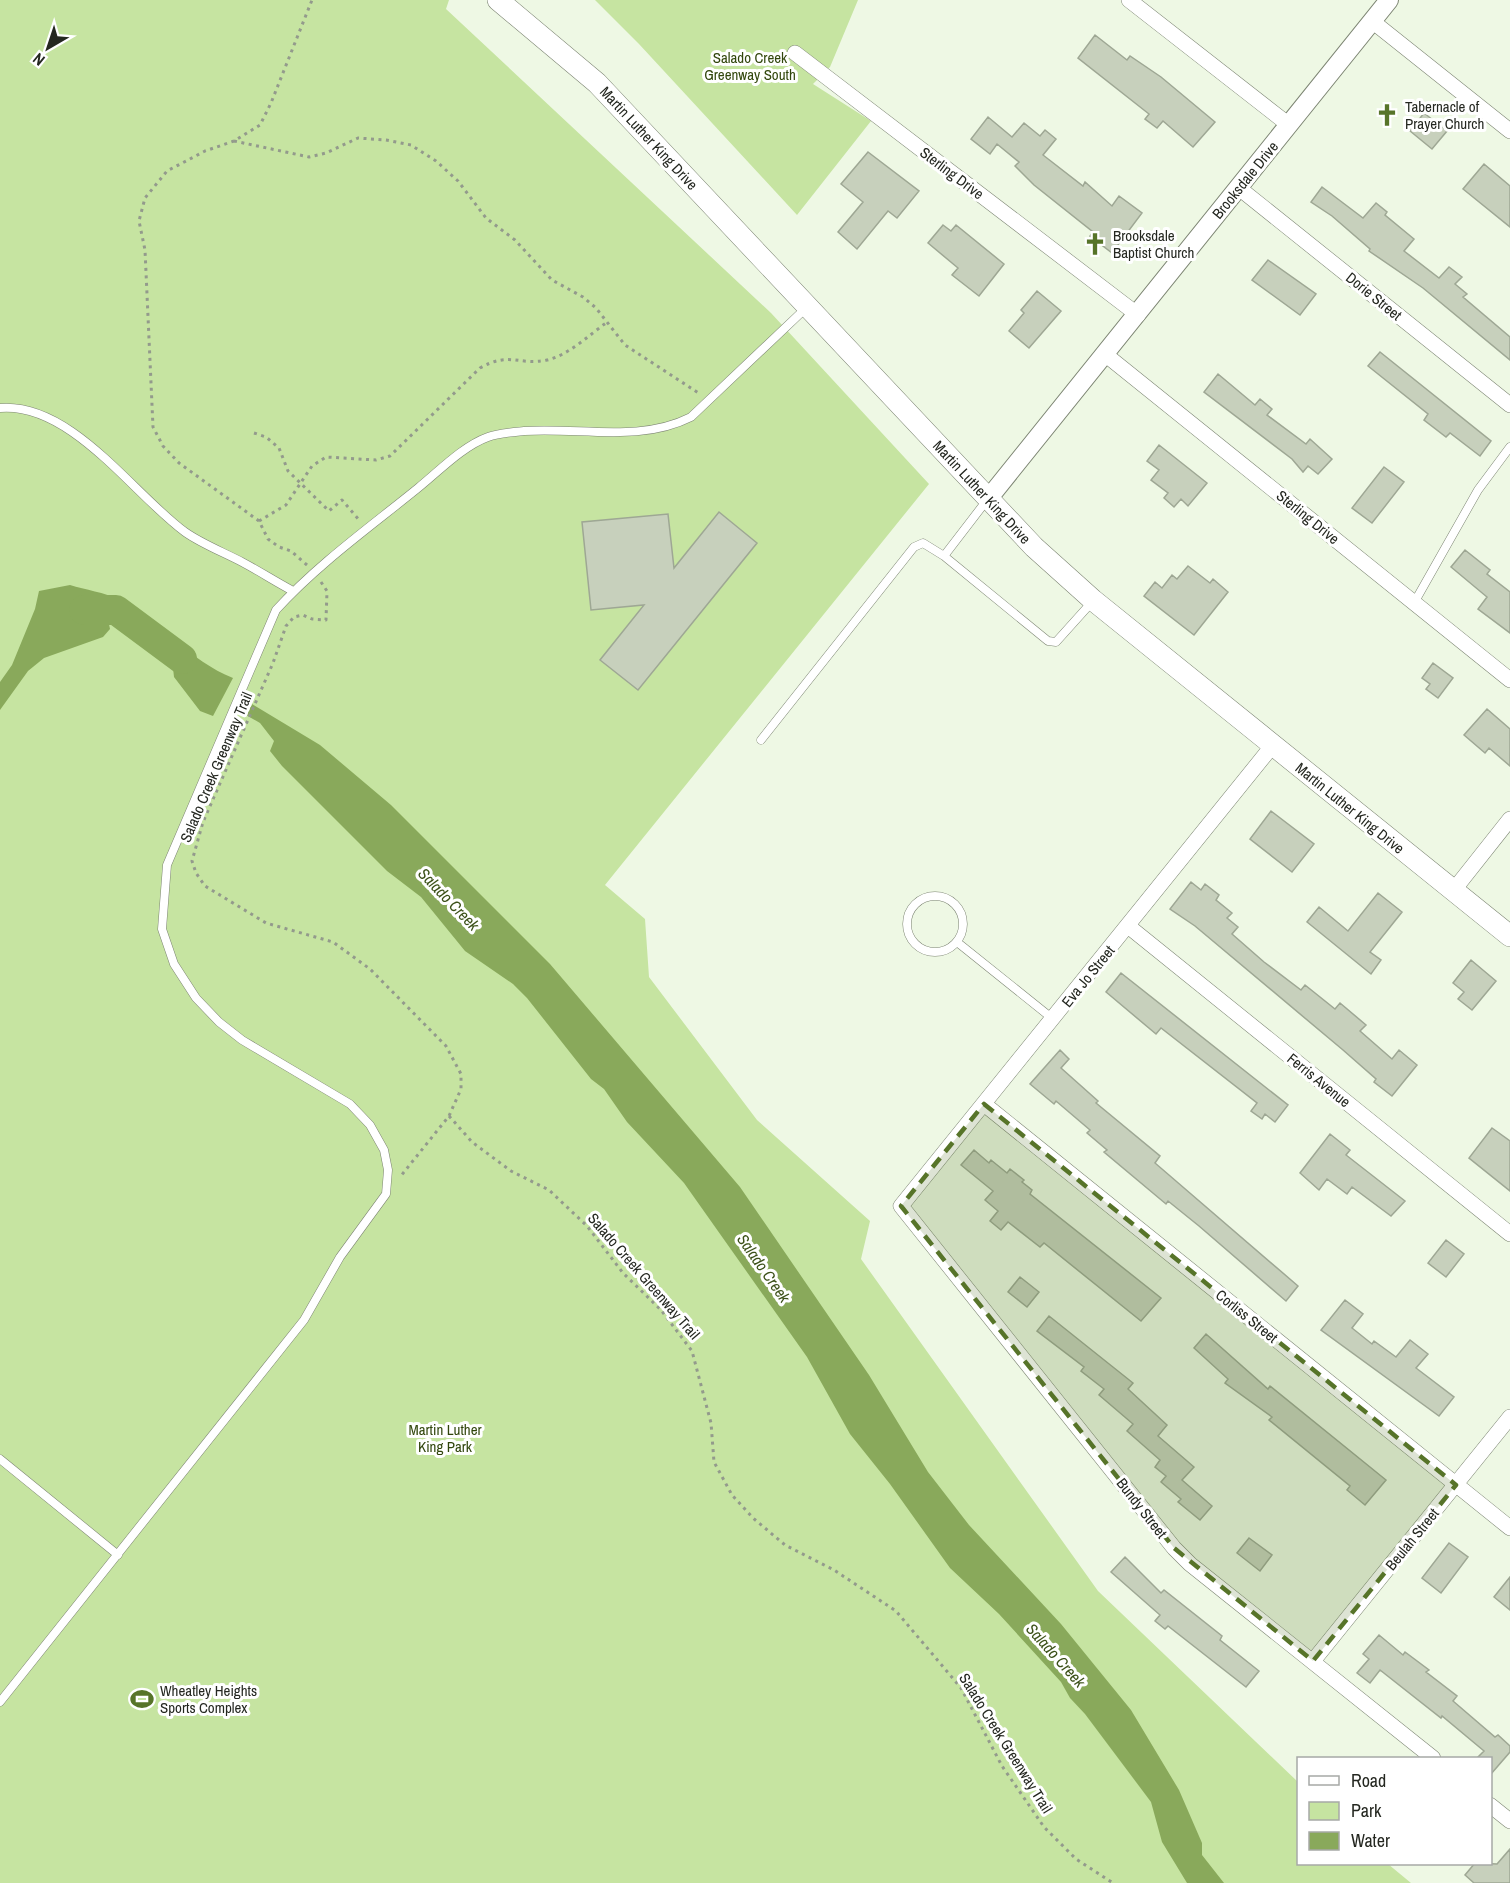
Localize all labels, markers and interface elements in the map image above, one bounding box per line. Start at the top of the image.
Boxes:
north arrow [18,18,78,78]
park label: Salado Creek Greenway South [704,47,796,85]
text: N [28,48,49,71]
street label: Martin Luther King Drive [595,82,703,195]
place label: Tabernacle of Prayer Church [1405,96,1484,134]
church icon: Tabernacle of Prayer Church [1374,102,1400,128]
street label: Brooksdale Drive [1207,137,1283,223]
street label: Sterling Drive [916,142,988,204]
place label: Brooksdale Baptist Church [1113,225,1194,263]
church icon: Brooksdale Baptist Church [1082,231,1108,257]
street label: Dorie Street [1342,267,1407,325]
street label: Martin Luther King Drive [928,436,1036,549]
street label: Sterling Drive [1272,485,1344,549]
street label: Salado Creek Greenway Trail [175,689,257,845]
street label: Martin Luther King Drive [1291,757,1409,859]
water label: Salado Creek [413,863,485,936]
street label: Eva Jo Street [1057,940,1120,1011]
street label: Ferris Avenue [1283,1048,1355,1112]
street label: Salado Creek Greenway Trail [583,1208,705,1344]
water label: Salado Creek [732,1229,796,1307]
street label: Corliss Street [1211,1284,1283,1348]
park label: Martin Luther King Park [408,1419,482,1457]
street label: Bundy Street [1112,1474,1173,1543]
street label: Beulah Street [1380,1503,1444,1575]
water label: Salado Creek [1021,1618,1091,1692]
street label: Salado Creek Greenway Trail [954,1669,1058,1817]
place label: Wheatley Heights Sports Complex [160,1680,257,1718]
sports icon: Wheatley Heights Sports Complex [129,1686,155,1712]
legend [1297,1757,1492,1865]
text: Road [1351,1768,1386,1793]
text: Park [1351,1798,1382,1823]
text: Water [1351,1828,1390,1853]

